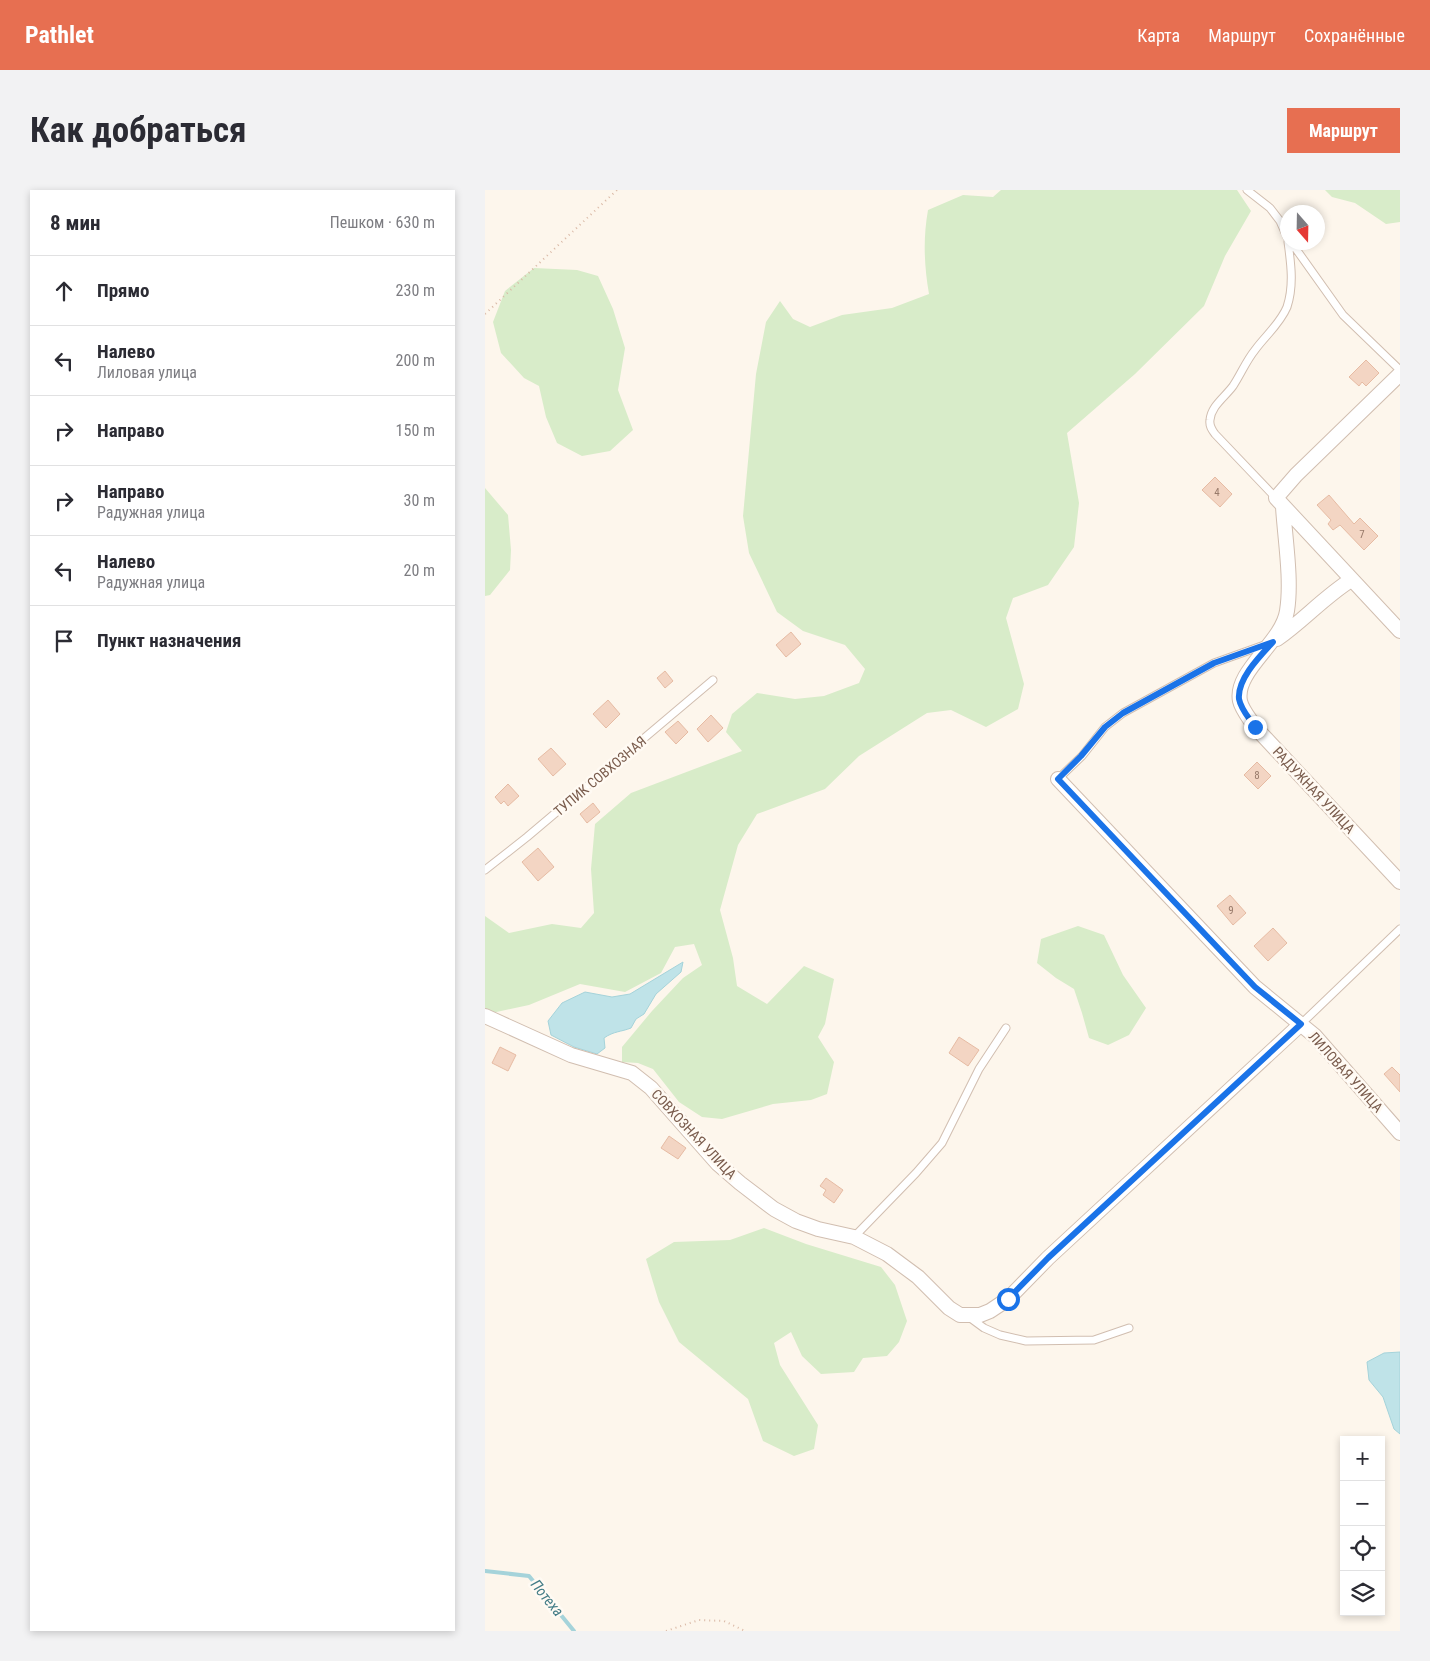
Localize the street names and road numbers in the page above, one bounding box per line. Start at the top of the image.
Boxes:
street label: ТУПИК СОВХОЗНАЯ [551,733,649,819]
street label: РАДУЖНАЯ УЛИЦА [1270,743,1358,837]
street label: ЛИЛОВАЯ УЛИЦА [1306,1028,1386,1116]
street label: СОВХОЗНАЯ УЛИЦА [648,1086,740,1182]

